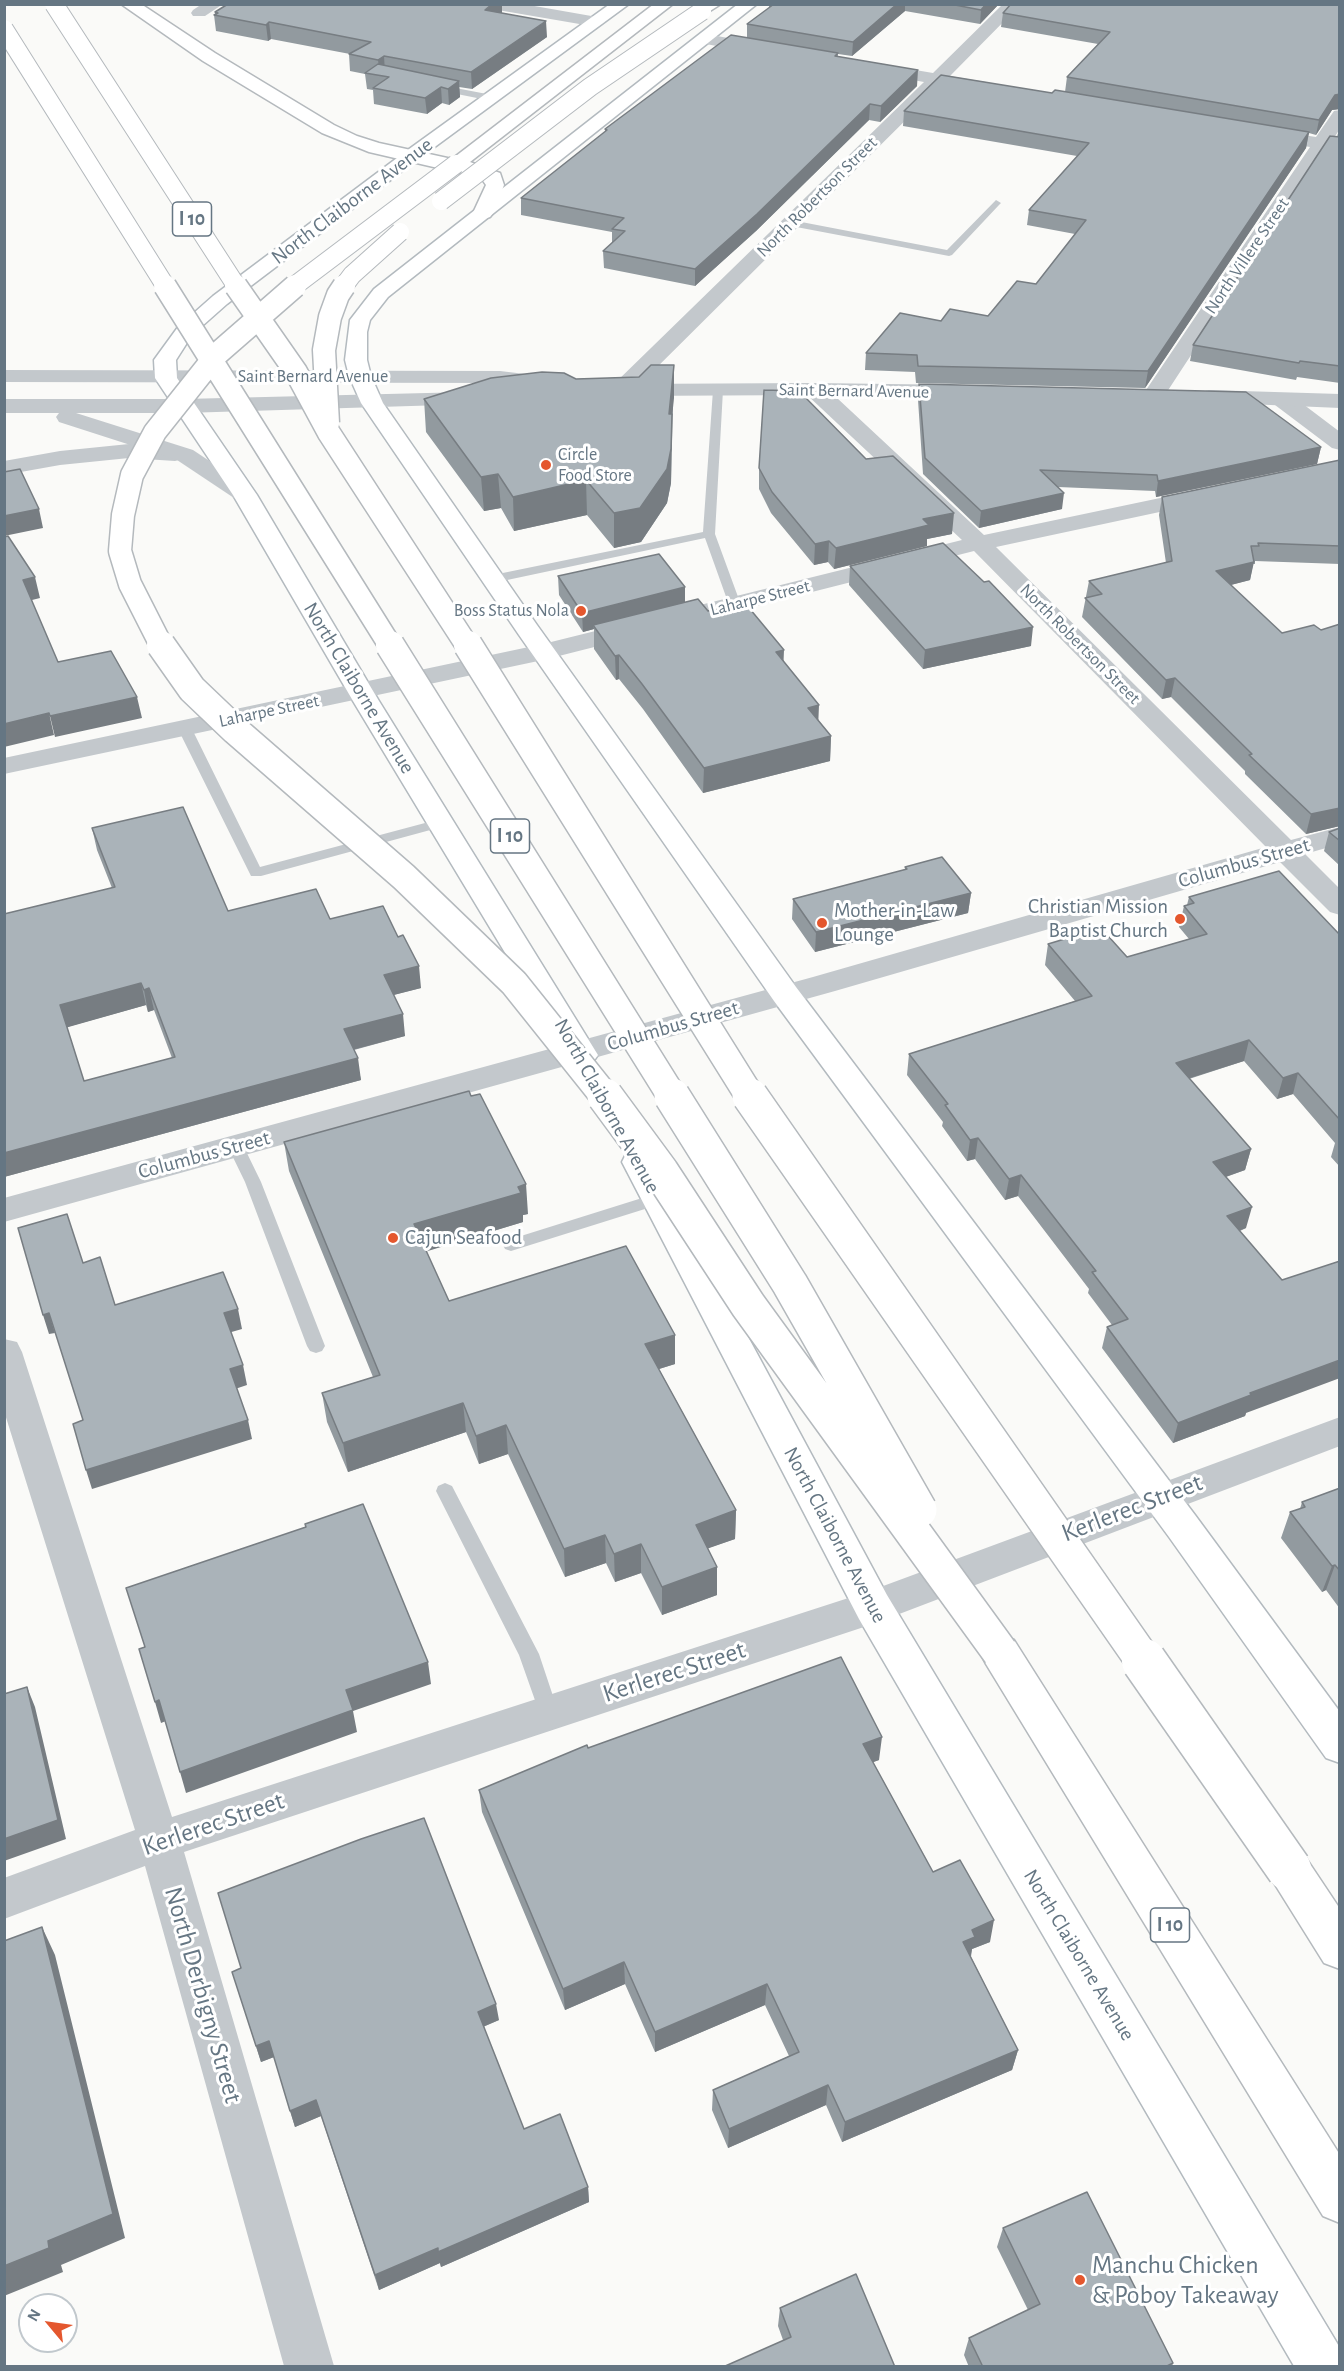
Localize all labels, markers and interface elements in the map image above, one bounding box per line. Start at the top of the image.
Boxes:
street label: North Claiborne Avenue [266,132,438,270]
street label: North Robertson Street [752,132,882,262]
street label: North Villere Street [1200,194,1294,318]
road number: I 10 [172,202,212,236]
street label: Saint Bernard Avenue [238,366,388,388]
street label: Saint Bernard Avenue [779,379,929,403]
place label: Circle Food Store [558,444,632,486]
marker: Circle Food Store [539,458,553,472]
street label: Laharpe Street [708,575,812,621]
street label: North Robertson Street [1015,579,1145,709]
street label: North Claiborne Avenue [298,598,420,778]
place label: Boss Status Nola [454,600,569,622]
marker: Boss Status Nola [574,604,588,618]
street label: Laharpe Street [217,690,321,732]
road number: I 10 [490,819,530,853]
street label: Columbus Street [1175,832,1313,894]
place label: Christian Mission Baptist Church [1028,894,1168,944]
place label: Mother-in-Law Lounge [834,898,954,948]
marker: Christian Mission Baptist Church [1173,912,1187,926]
marker: Mother-in-Law Lounge [815,916,829,930]
street label: Columbus Street [604,995,742,1057]
street label: North Claiborne Avenue [549,1014,665,1198]
street label: Columbus Street [135,1125,273,1185]
place label: Cajun Seafood [405,1225,522,1251]
marker: Cajun Seafood [386,1231,400,1245]
street label: North Claiborne Avenue [778,1443,892,1627]
street label: Kerlerec Street [1057,1467,1207,1549]
street label: Kerlerec Street [599,1634,749,1710]
street label: Kerlerec Street [138,1785,288,1863]
street label: North Claiborne Avenue [1018,1865,1140,2045]
street label: North Derbigny Street [157,1883,249,2107]
road number: I 10 [1150,1908,1190,1942]
place label: Manchu Chicken & Poboy Takeaway [1092,2249,1279,2310]
marker: Manchu Chicken & Poboy Takeaway [1073,2273,1087,2287]
north arrow [18,2293,78,2353]
text: N [24,2306,44,2324]

